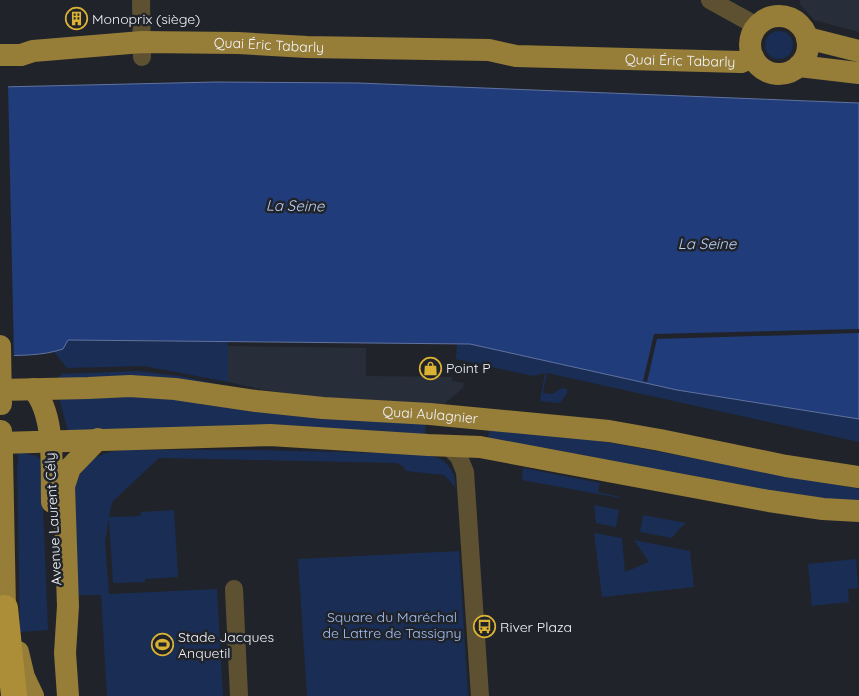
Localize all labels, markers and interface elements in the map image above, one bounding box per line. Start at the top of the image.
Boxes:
building icon: Monoprix (siège) [64,7,88,31]
place label: Monoprix (siège) [92,10,200,28]
street label: Quai Éric Tabarly [214,34,324,56]
street label: Quai Éric Tabarly [625,50,736,71]
water label: La Seine [266,195,325,216]
water label: La Seine [678,234,737,253]
shop icon: Point P [418,356,442,380]
place label: Point P [446,359,491,377]
street label: Quai Aulagnier [382,402,480,428]
street label: Avenue Laurent Cély [41,452,65,586]
park label: Square du Maréchal de Lattre de Tassigny [322,608,462,642]
bus stop icon: River Plaza [472,615,496,639]
place label: River Plaza [500,618,572,636]
place label: Stade Jacques Anquetil [178,628,274,662]
sports icon: Stade Jacques Anquetil [150,633,174,657]

